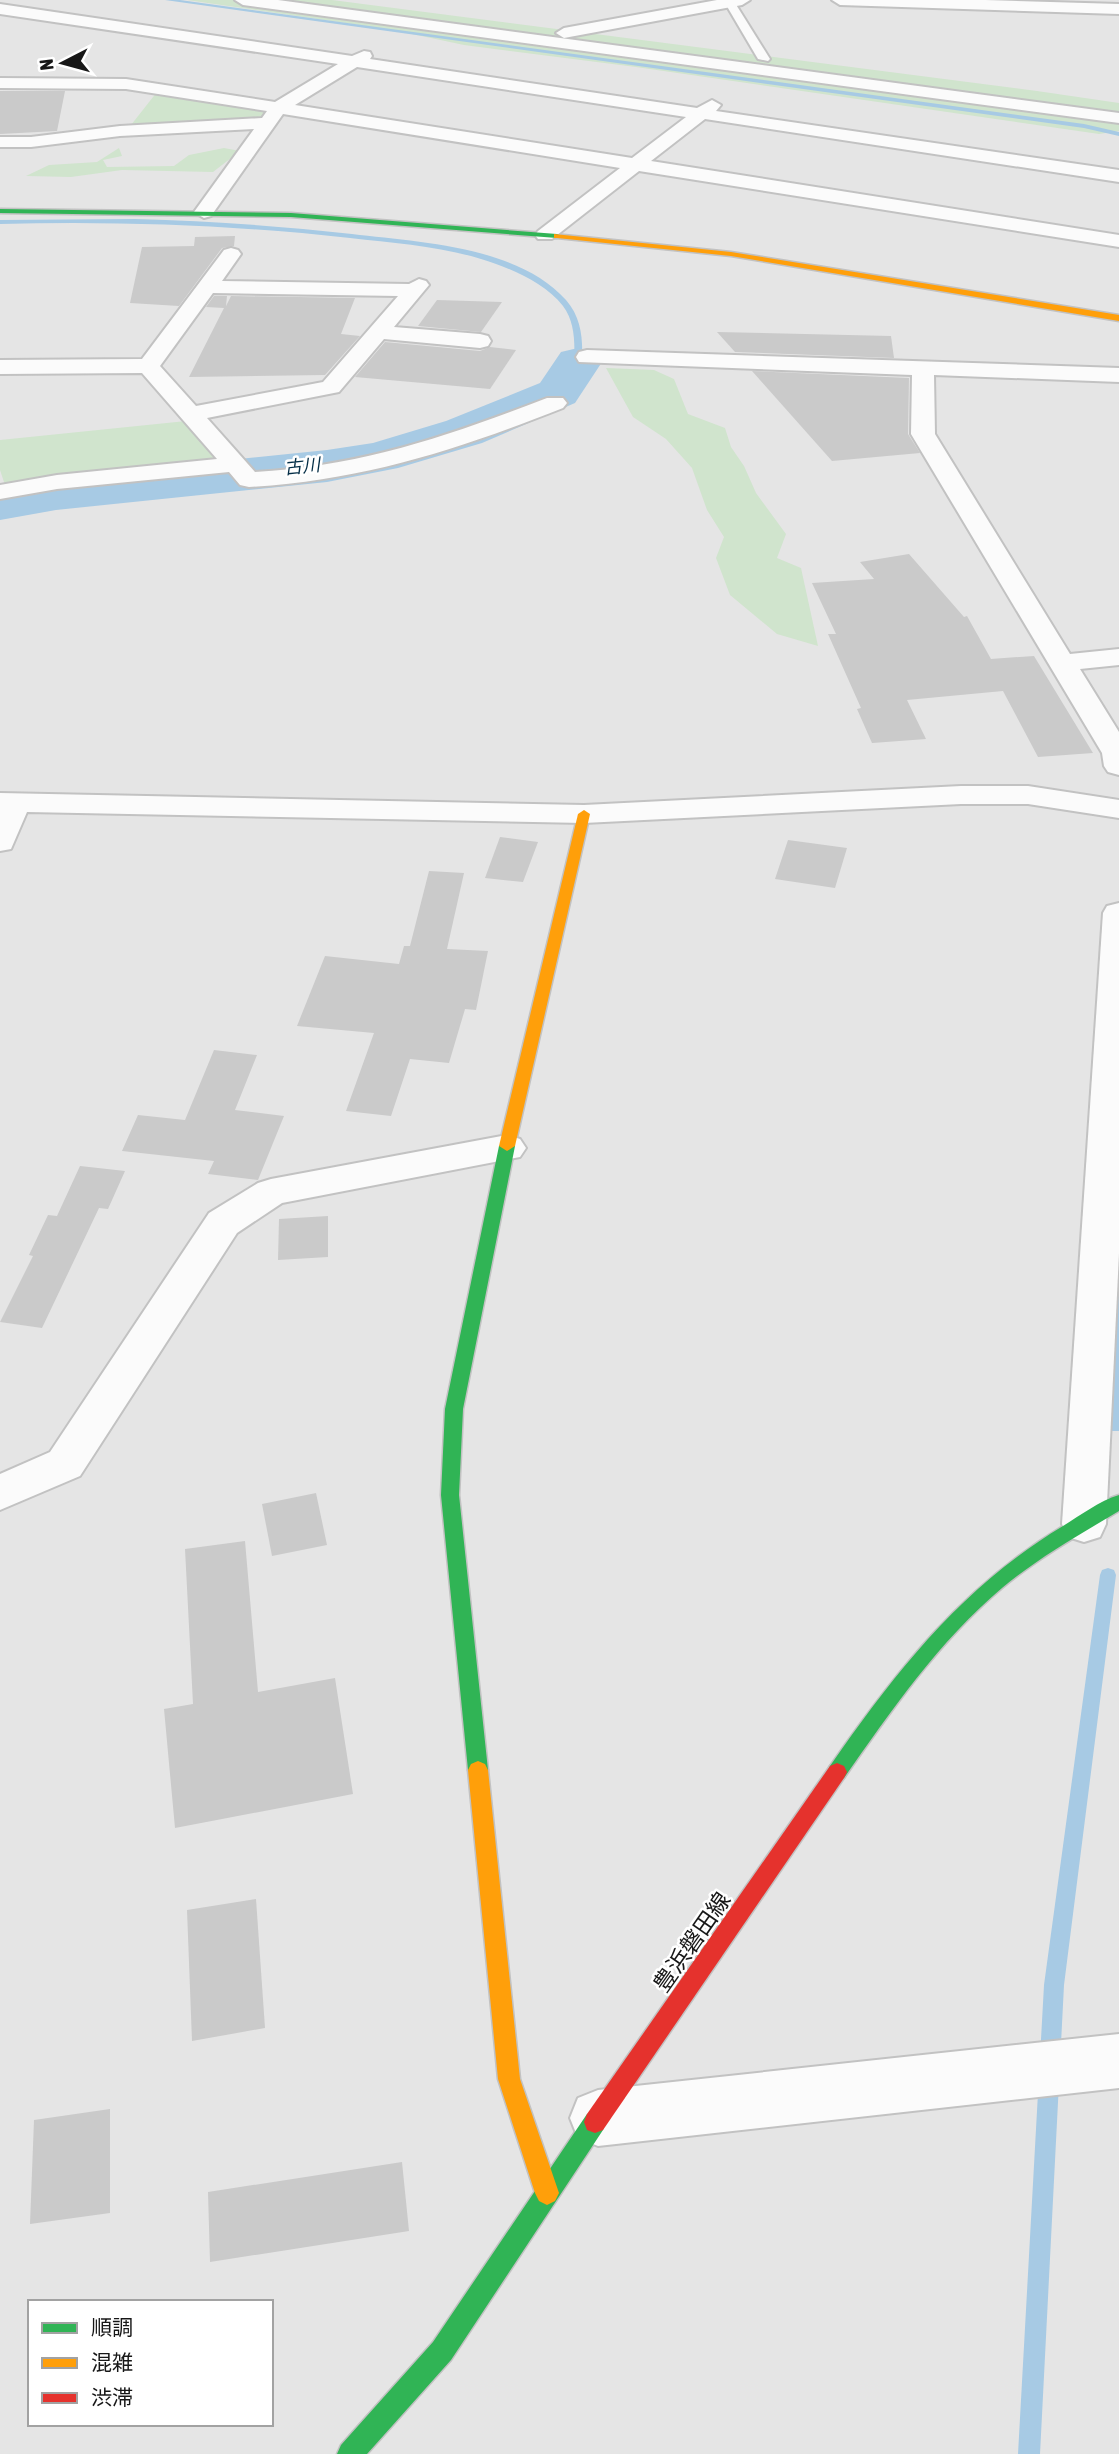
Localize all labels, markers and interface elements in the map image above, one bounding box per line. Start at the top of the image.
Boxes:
north arrow [28,28,98,98]
text: N [35,58,58,72]
water label: 古川 [283,453,323,478]
street label: 豊浜磐田線 [648,1887,736,1997]
legend [28,2300,273,2426]
text: 順調 [91,2315,133,2339]
text: 混雑 [91,2350,133,2374]
text: 渋滞 [91,2385,133,2409]

